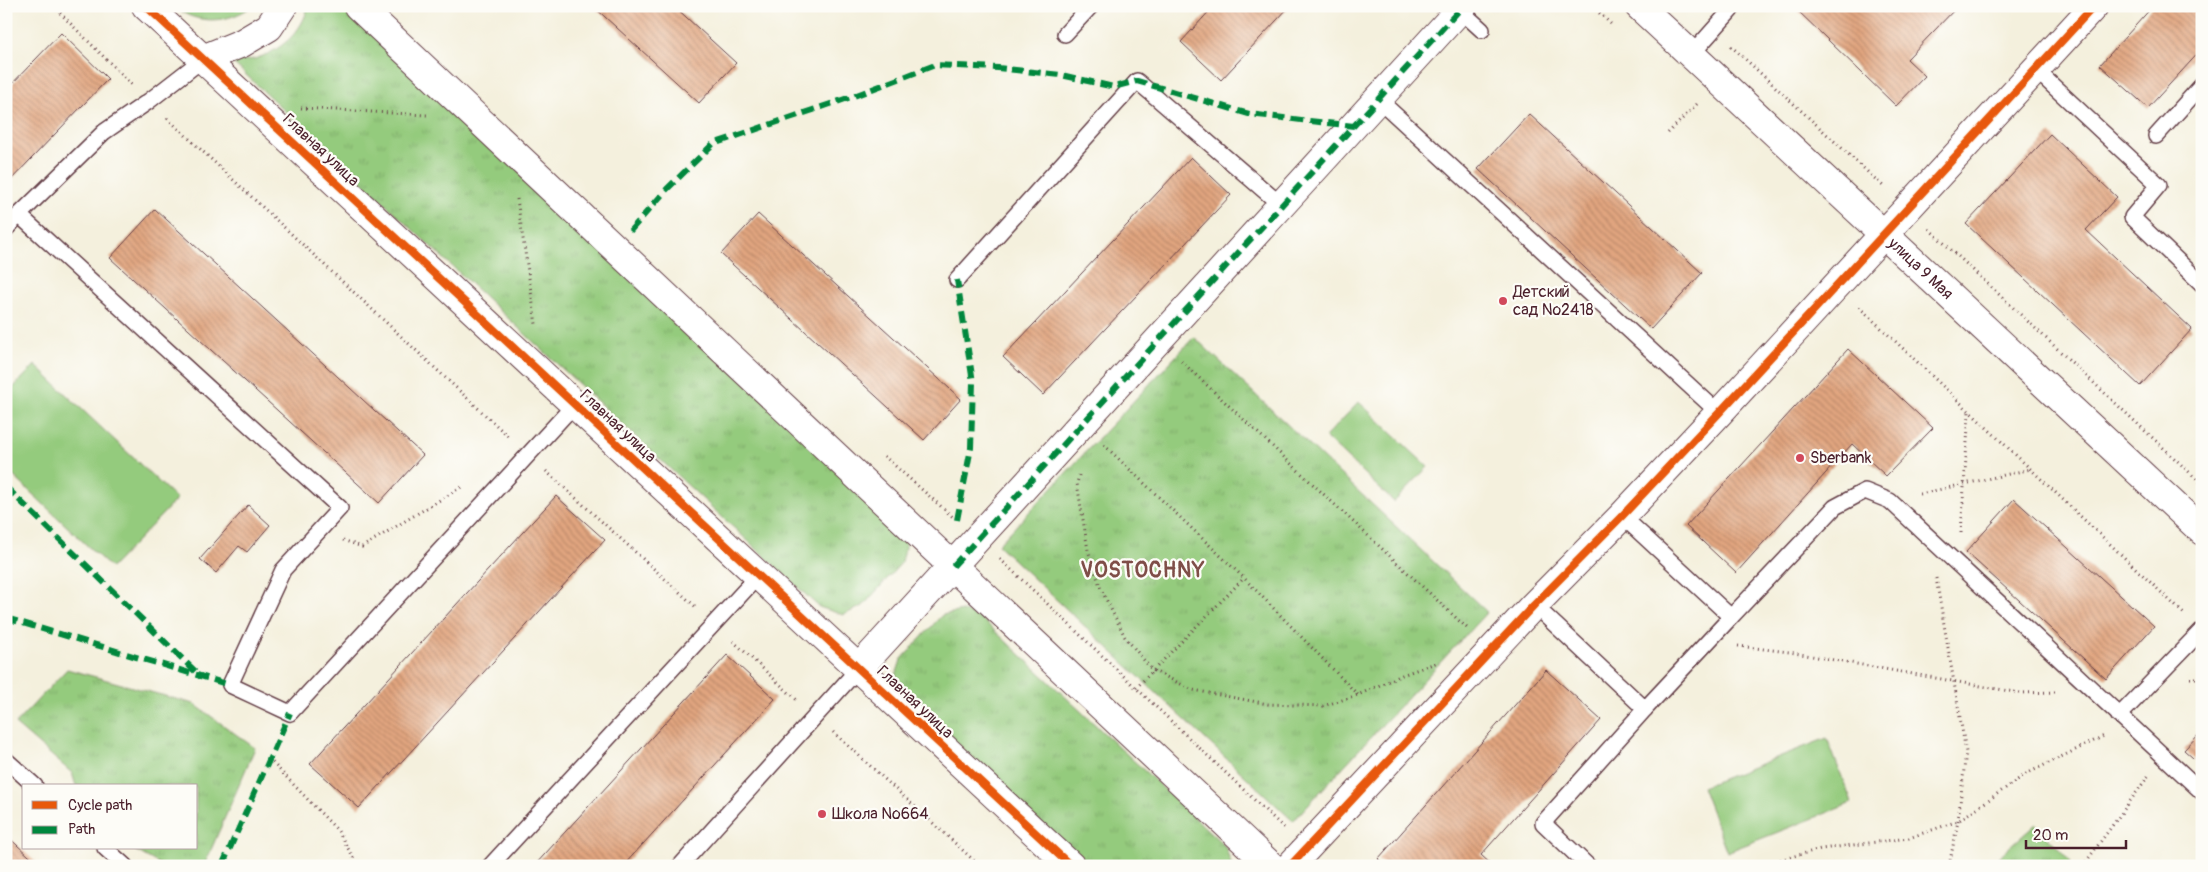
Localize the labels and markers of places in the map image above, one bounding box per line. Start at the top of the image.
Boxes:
place label: Детский сад №2418 [1512,282,1594,320]
marker: Детский сад №2418 [1497,295,1509,307]
place label: Sberbank [1810,448,1872,468]
marker: Sberbank [1794,452,1806,464]
place label: Школа №664 [832,804,929,824]
marker: Школа №664 [816,808,828,820]

